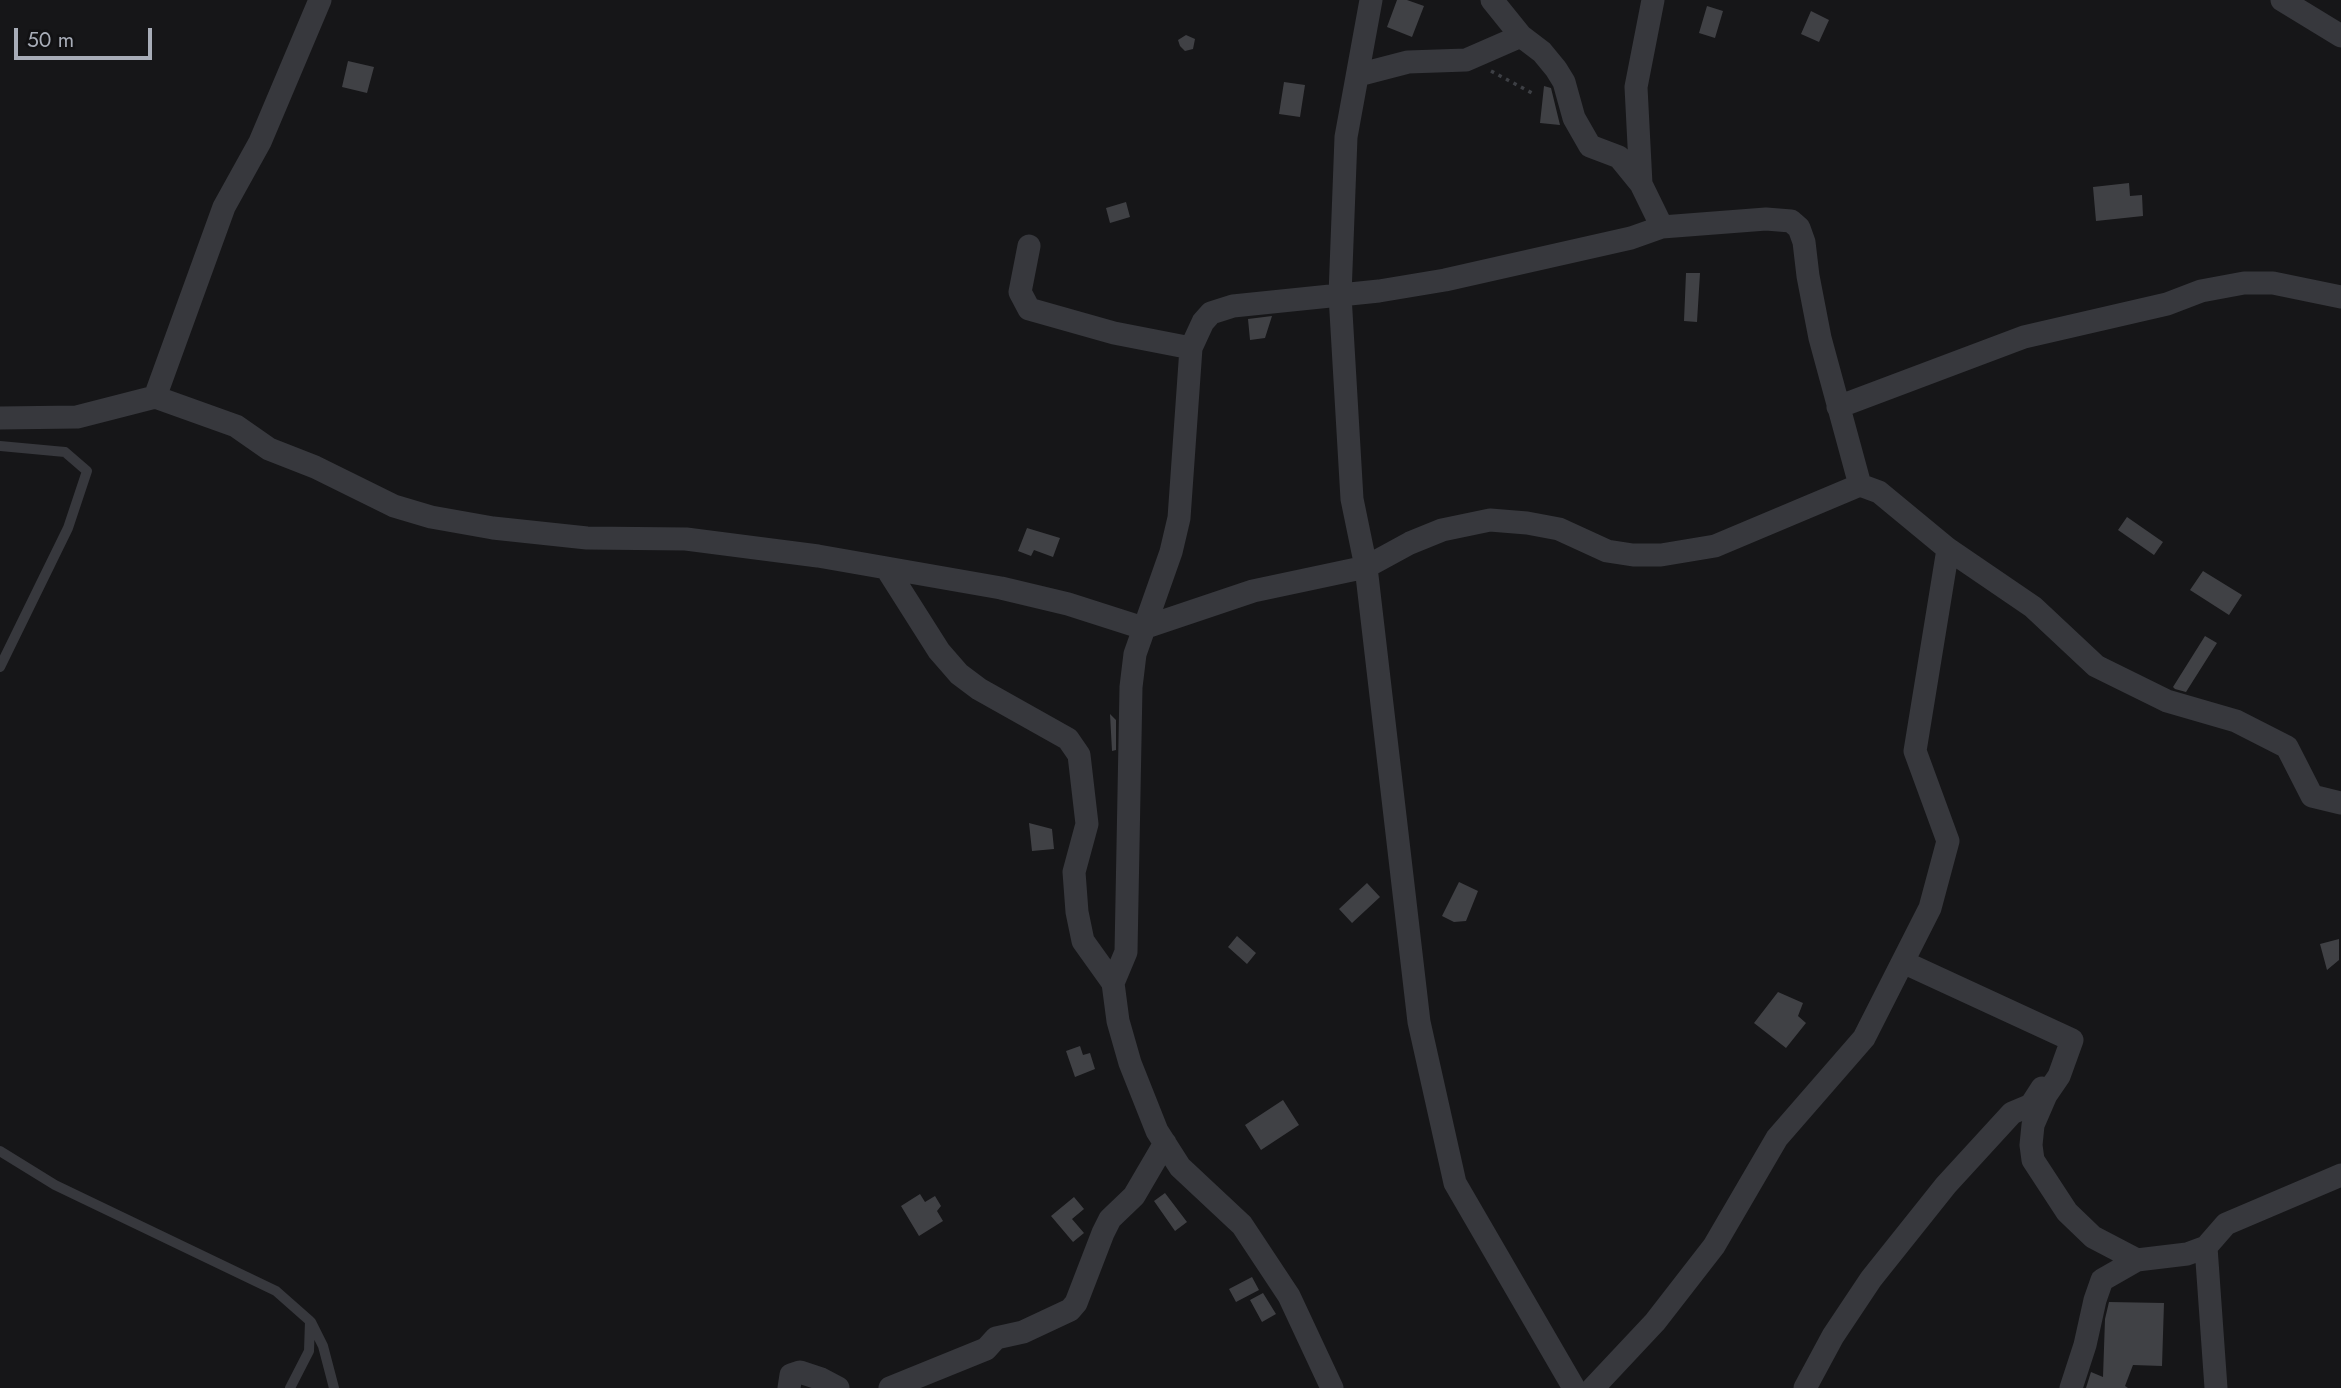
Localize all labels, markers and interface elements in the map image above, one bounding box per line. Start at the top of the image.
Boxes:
scale bar [18,14,156,58]
text: 50 m [27,25,74,55]

